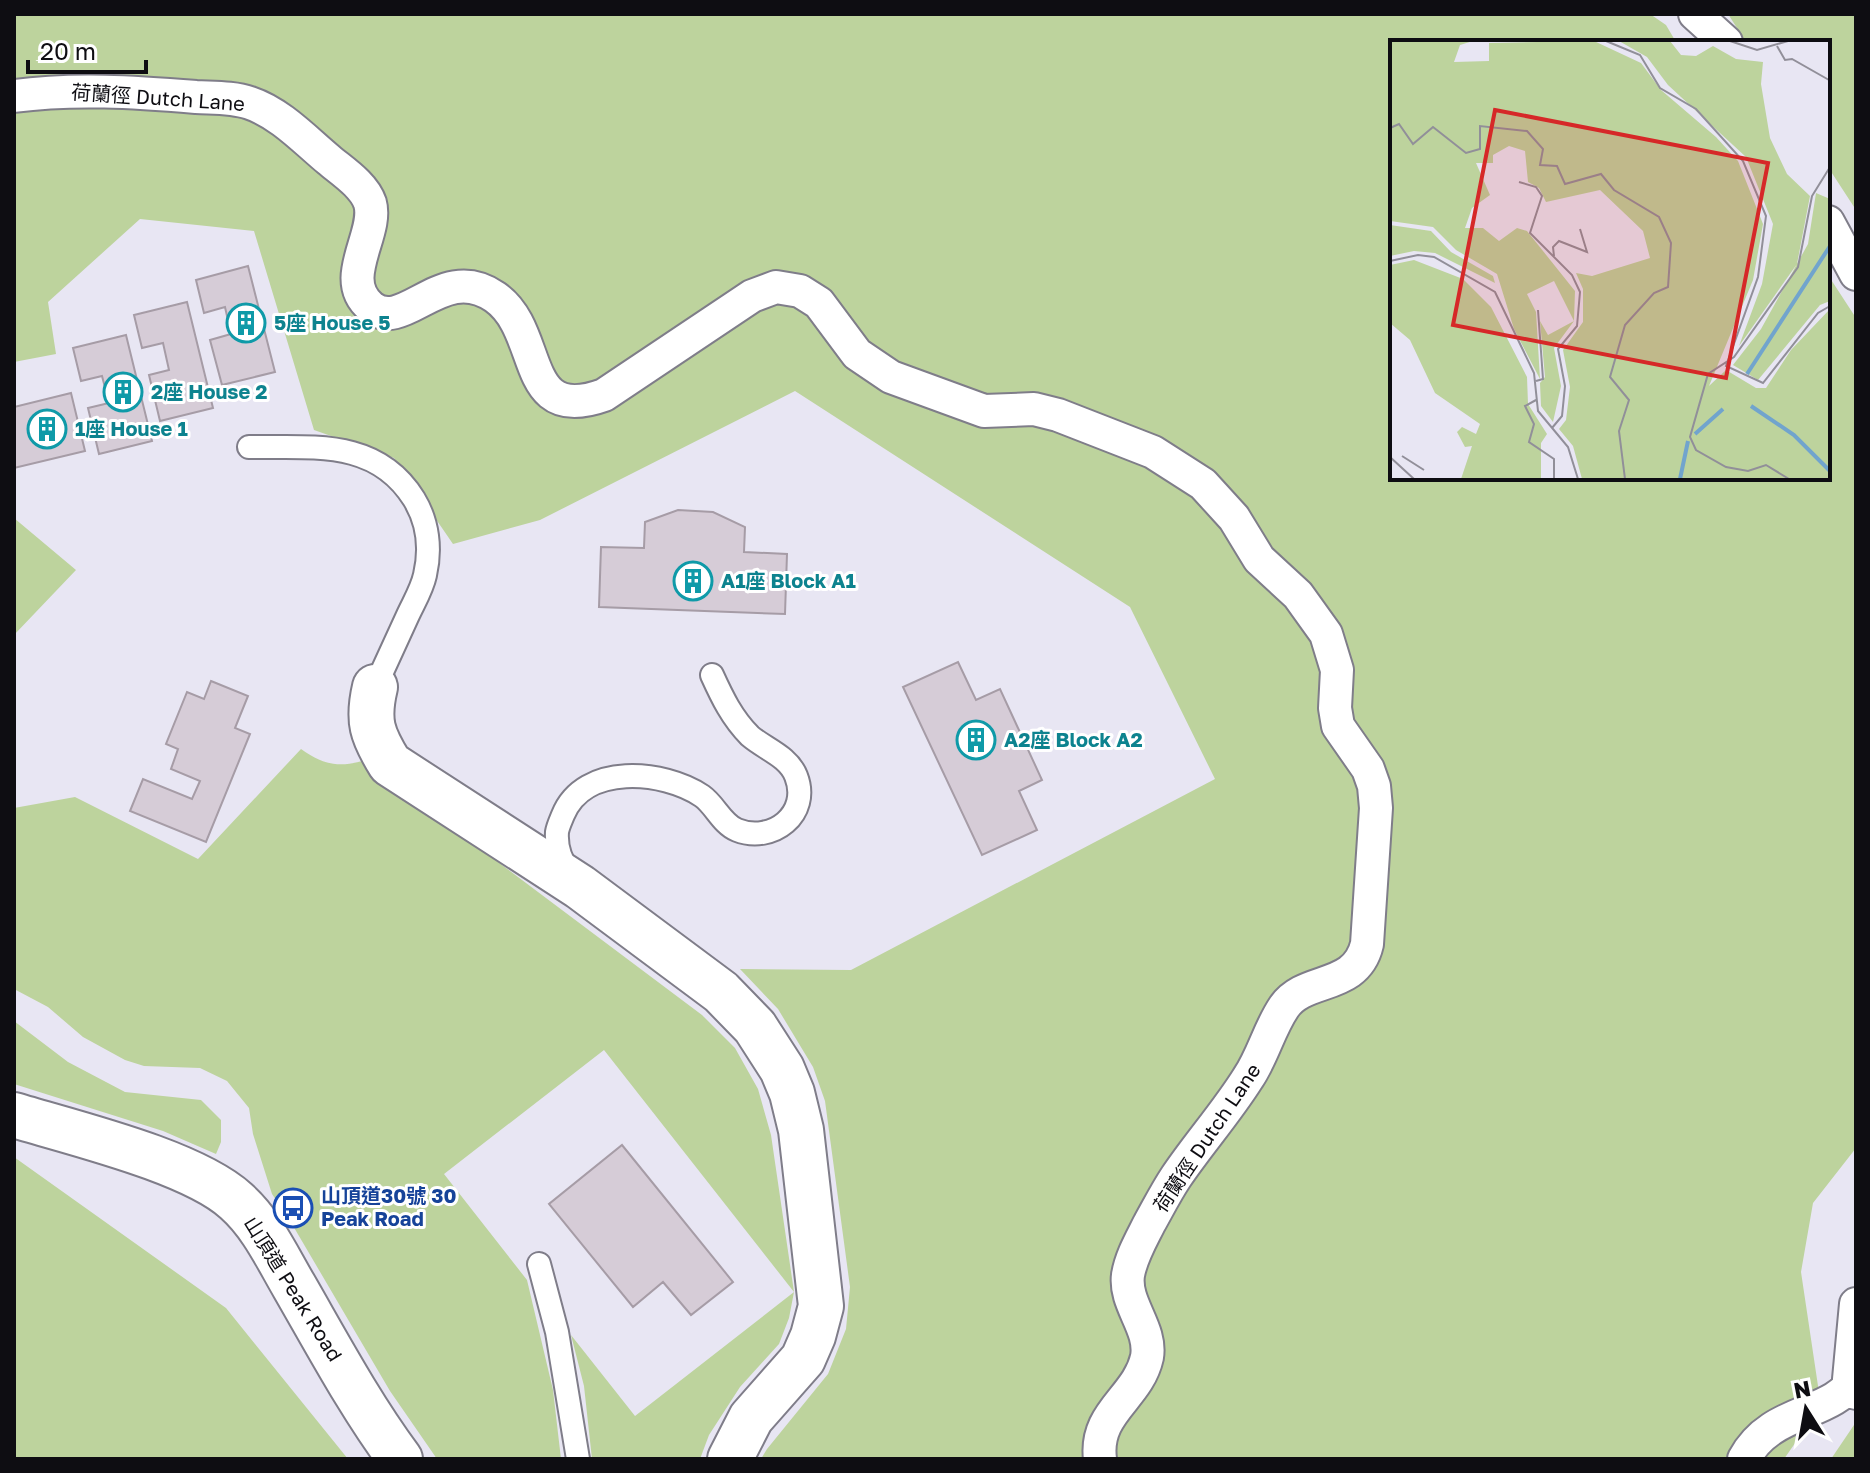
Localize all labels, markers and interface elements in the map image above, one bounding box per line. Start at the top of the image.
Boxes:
scale bar [28,24,146,74]
text: 20 m [40,36,96,65]
inset map [1390,40,1830,480]
street label: 荷蘭徑 Dutch Lane [70,79,246,115]
building icon: 5座 House 5 [225,302,267,344]
place label: 5座 House 5 [274,310,391,334]
building icon: 2座 House 2 [102,371,144,413]
place label: 2座 House 2 [151,379,268,403]
building icon: 1座 House 1 [26,408,68,450]
place label: 1座 House 1 [75,416,188,440]
building icon: A1座 Block A1 [672,560,714,602]
place label: A1座 Block A1 [721,568,856,592]
building icon: A2座 Block A2 [955,719,997,761]
place label: A2座 Block A2 [1004,727,1143,751]
street label: 荷蘭徑 Dutch Lane [1148,1059,1265,1216]
place label: 山頂道30號 30 Peak Road [321,1183,456,1230]
bus stop icon: 山頂道30號 30 Peak Road [272,1187,314,1229]
street label: 山頂道 Peak Road [240,1212,348,1365]
north arrow [1766,1369,1846,1449]
text: N [1791,1374,1813,1404]

